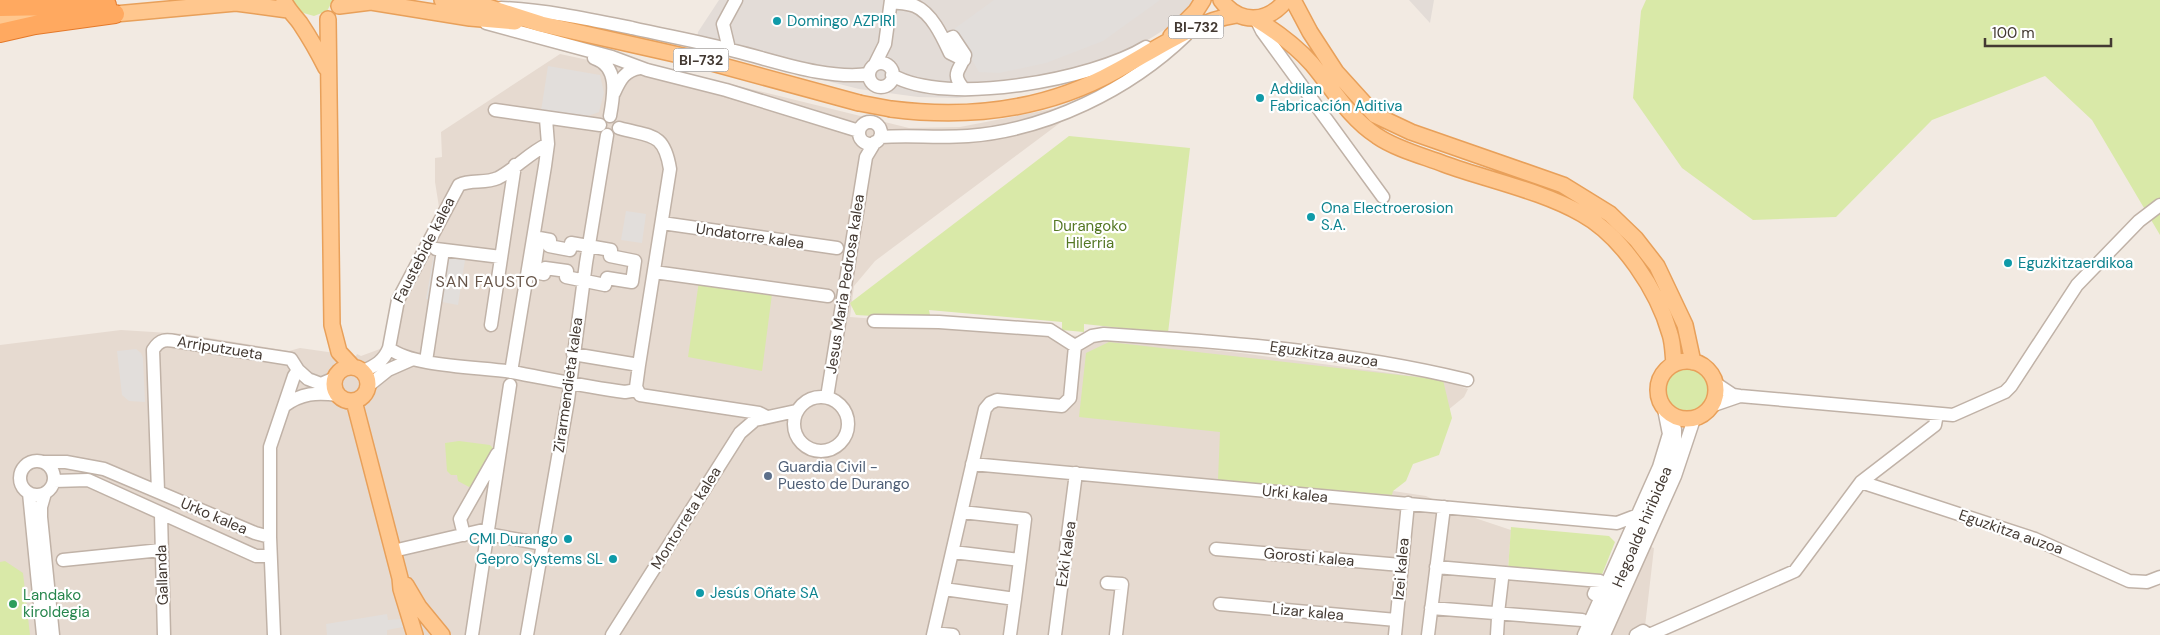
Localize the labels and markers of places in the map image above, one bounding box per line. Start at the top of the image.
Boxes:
place label: Domingo AZPIRI [787,11,895,31]
marker: Domingo AZPIRI [771,15,783,27]
place label: Addilan Fabricación Aditiva [1270,79,1402,116]
marker: Addilan Fabricación Aditiva [1254,92,1266,104]
place label: Ona Electroerosion S.A. [1321,198,1453,235]
marker: Ona Electroerosion S.A. [1305,211,1317,223]
place label: Eguzkitzaerdikoa [2018,253,2133,273]
marker: Eguzkitzaerdikoa [2002,257,2014,269]
place label: Guardia Civil - Puesto de Durango [778,457,910,494]
marker: Guardia Civil - Puesto de Durango [762,470,774,482]
place label: CMI Durango [469,529,558,549]
marker: CMI Durango [562,533,574,545]
place label: Gepro Systems SL [476,549,603,569]
marker: Gepro Systems SL [607,553,619,565]
place label: Jesús Oñate SA [710,583,819,603]
place label: Landako kiroldegia [23,585,90,622]
marker: Jesús Oñate SA [694,587,706,599]
marker: Landako kiroldegia [7,598,19,610]

